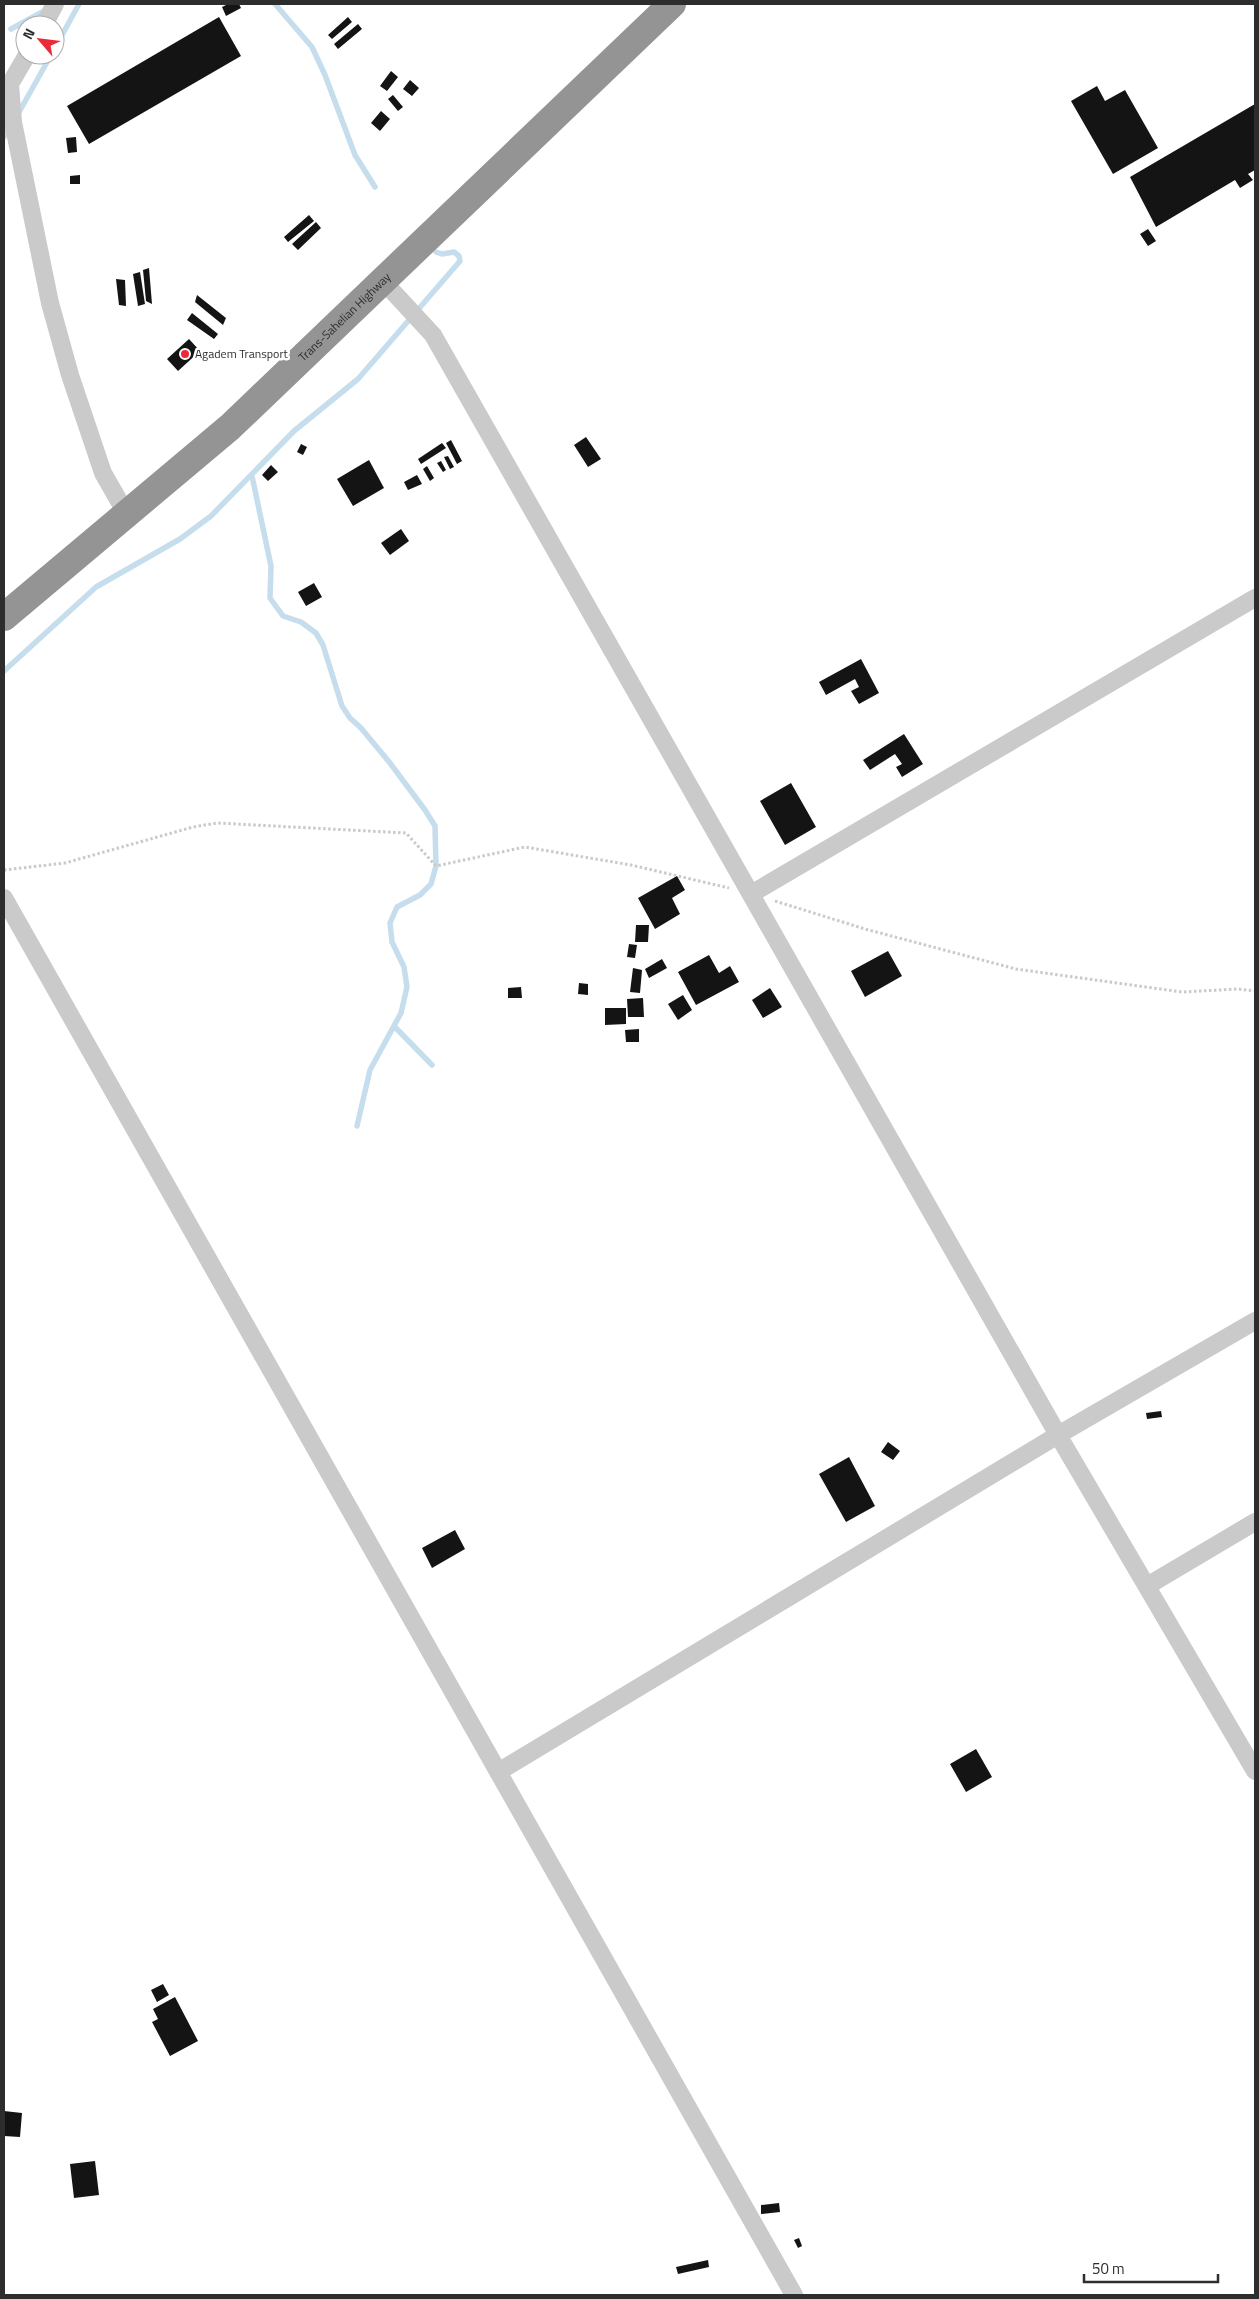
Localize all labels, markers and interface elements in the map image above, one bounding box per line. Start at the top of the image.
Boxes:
north arrow [15,15,65,65]
text: N [17,24,40,43]
street label: Trans-Sahelian Highway [294,268,395,366]
place label: Agadem Transport [195,344,289,363]
marker: Agadem Transport [179,348,191,360]
scale bar [1084,2252,1218,2284]
text: 50 m [1092,2257,1125,2280]

